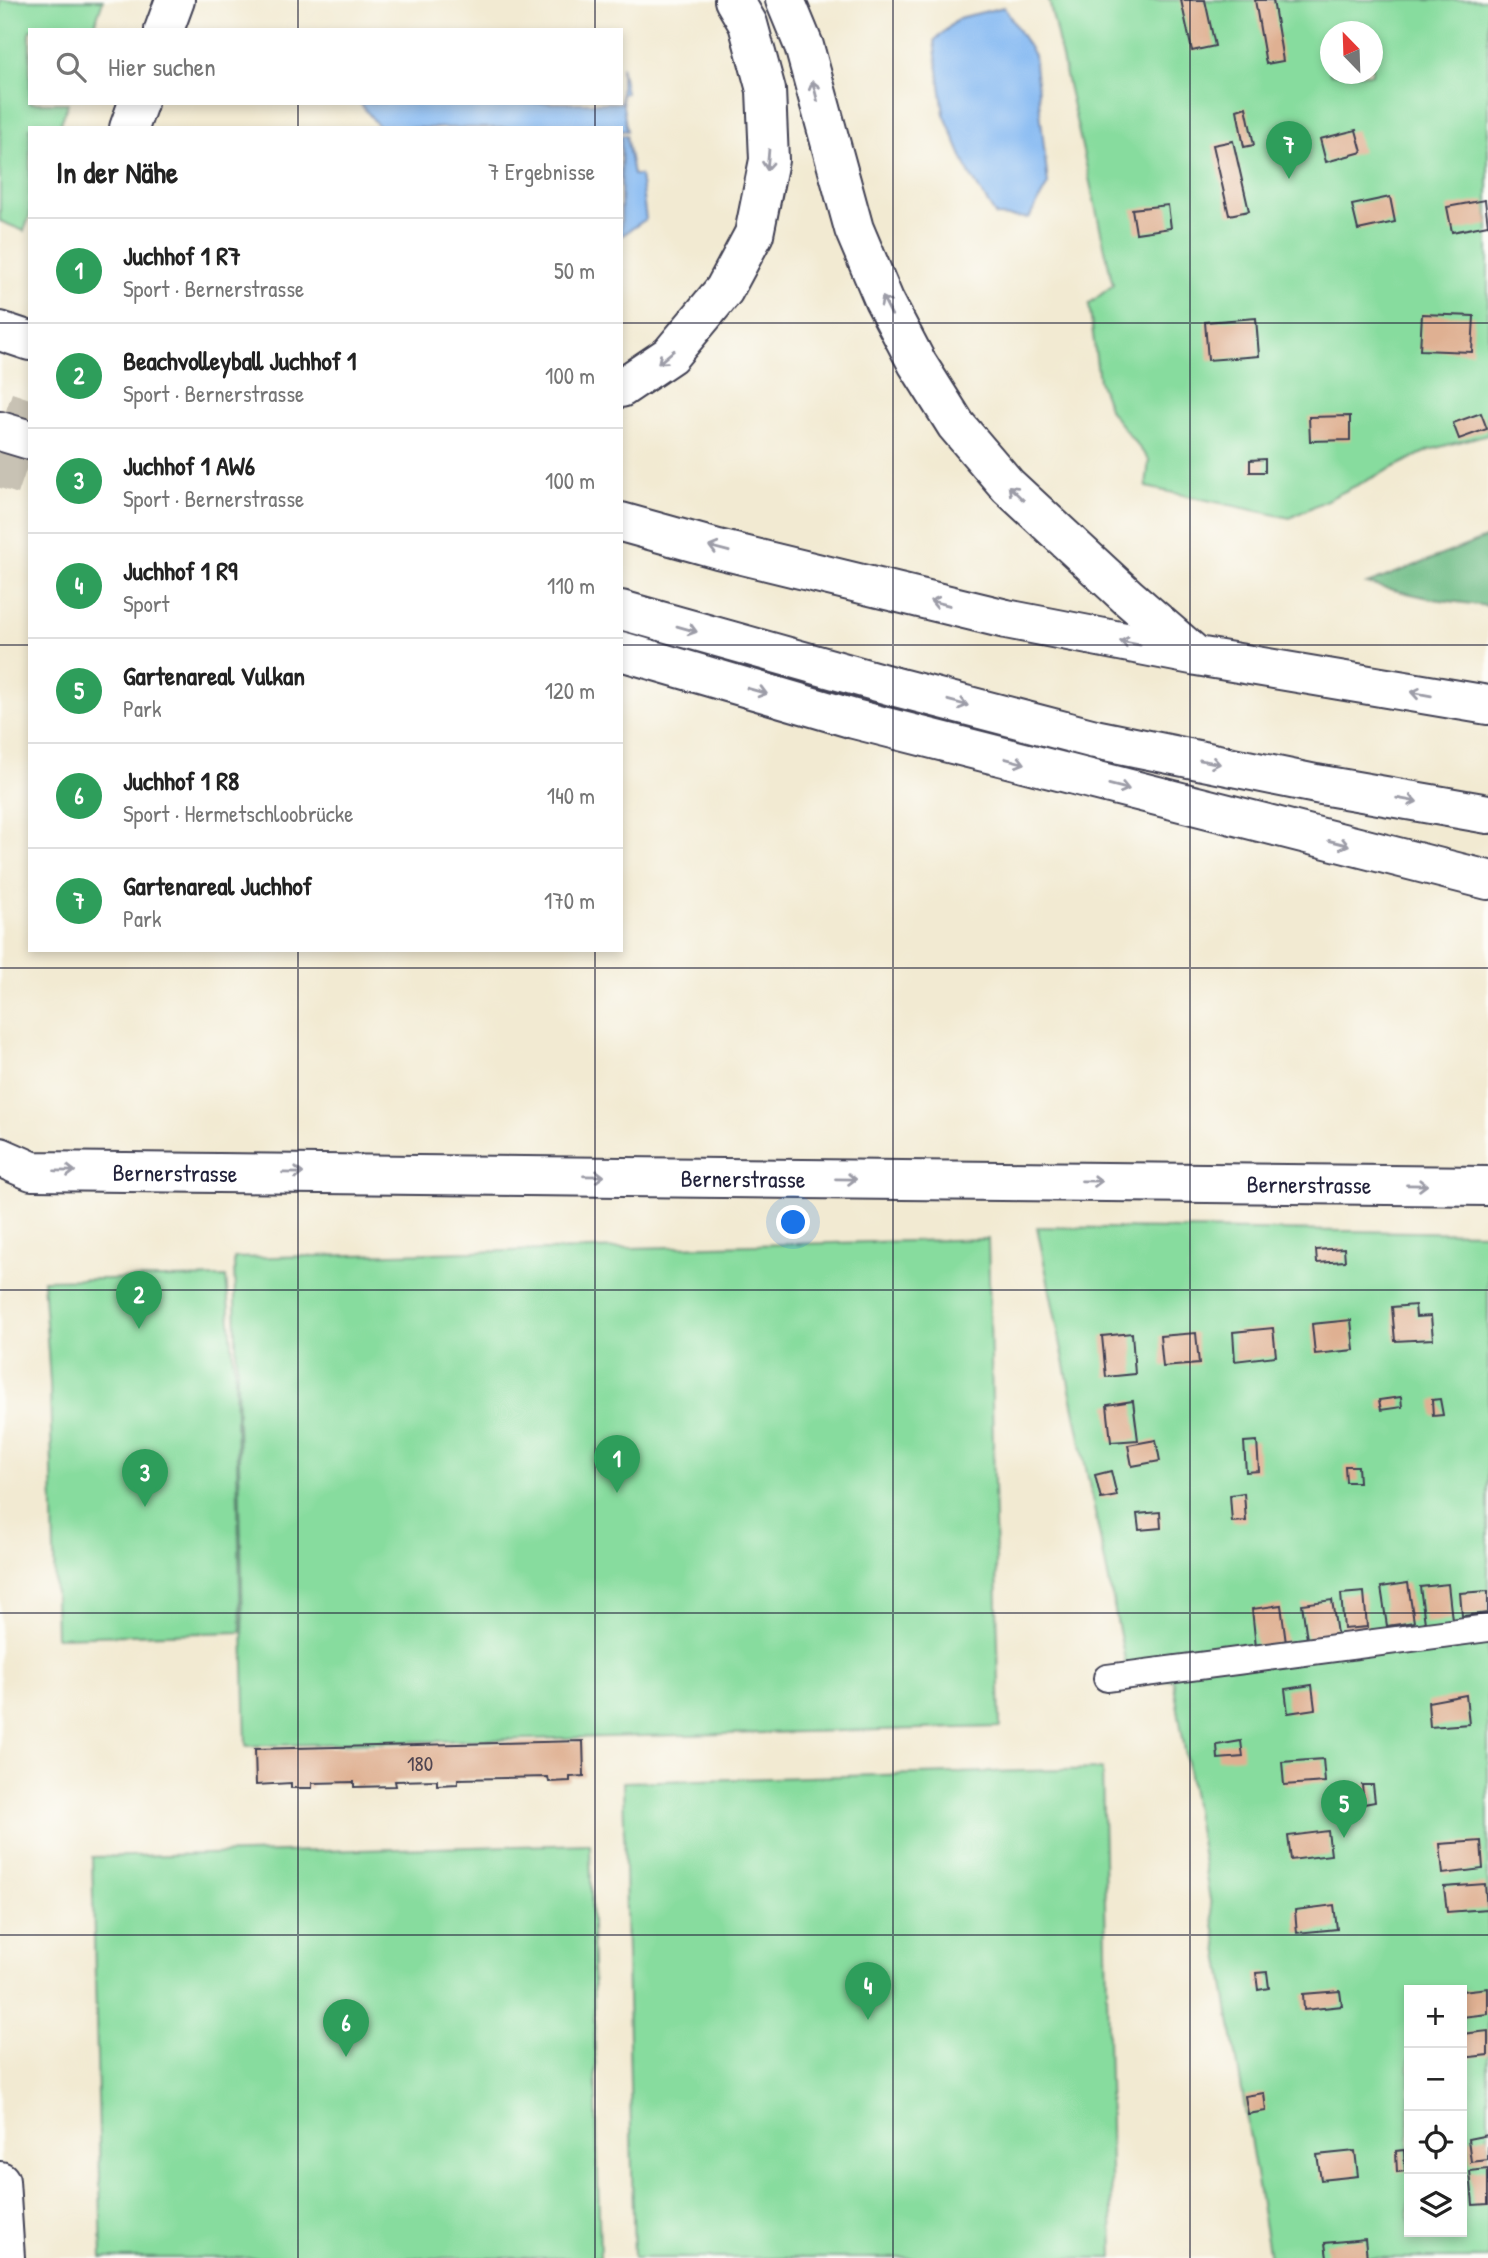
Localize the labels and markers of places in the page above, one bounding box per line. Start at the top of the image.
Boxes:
pin: 7 [1266,121,1312,179]
pin: 2 [116,1271,162,1329]
pin: 1 [594,1435,640,1493]
pin: 3 [122,1449,168,1507]
pin: 5 [1321,1780,1367,1838]
pin: 4 [845,1962,891,2020]
pin: 6 [323,1999,369,2057]

